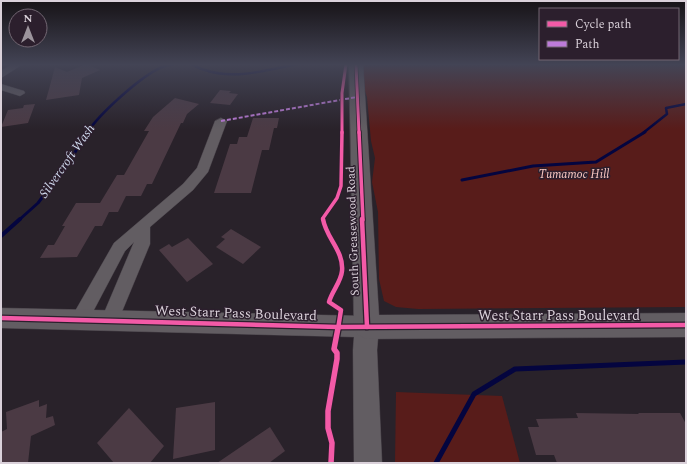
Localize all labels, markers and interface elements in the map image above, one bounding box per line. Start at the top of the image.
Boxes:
north arrow [8,8,48,48]
legend [539,8,679,60]
text: N [24,10,33,27]
text: Cycle path [575,15,632,34]
text: Path [575,35,600,54]
water label: Silvercroft Wash [34,120,100,202]
park label: Tumamoc Hill [539,165,609,184]
street label: South Greasewood Road [341,166,365,296]
street label: West Starr Pass Boulevard [155,300,318,326]
street label: West Starr Pass Boulevard [478,305,640,326]

